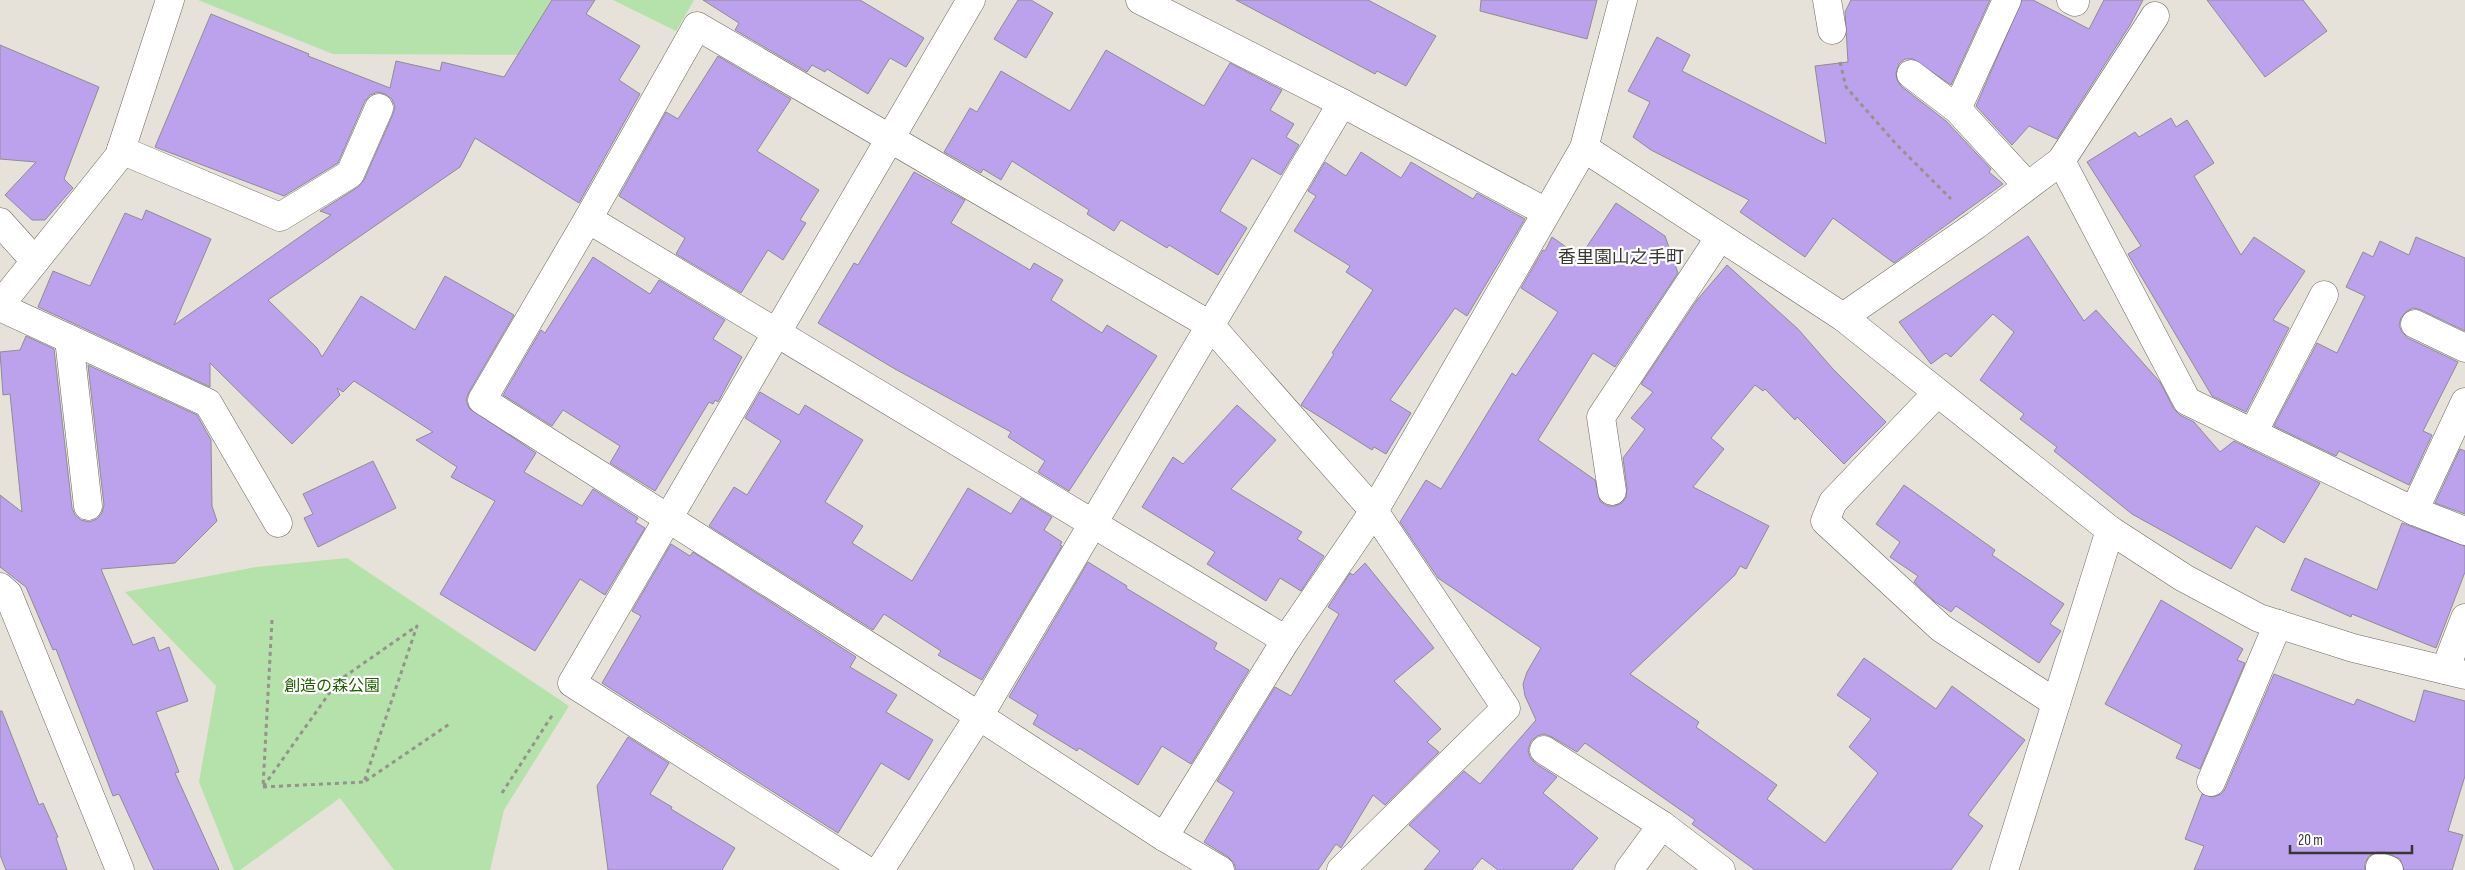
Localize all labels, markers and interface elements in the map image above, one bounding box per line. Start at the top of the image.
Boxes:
district label: 香里園山之手町 [1558,247,1684,268]
park label: 創造の森公園 [284,677,380,696]
scale bar [2290,822,2412,854]
text: 20 m [2298,831,2323,850]

